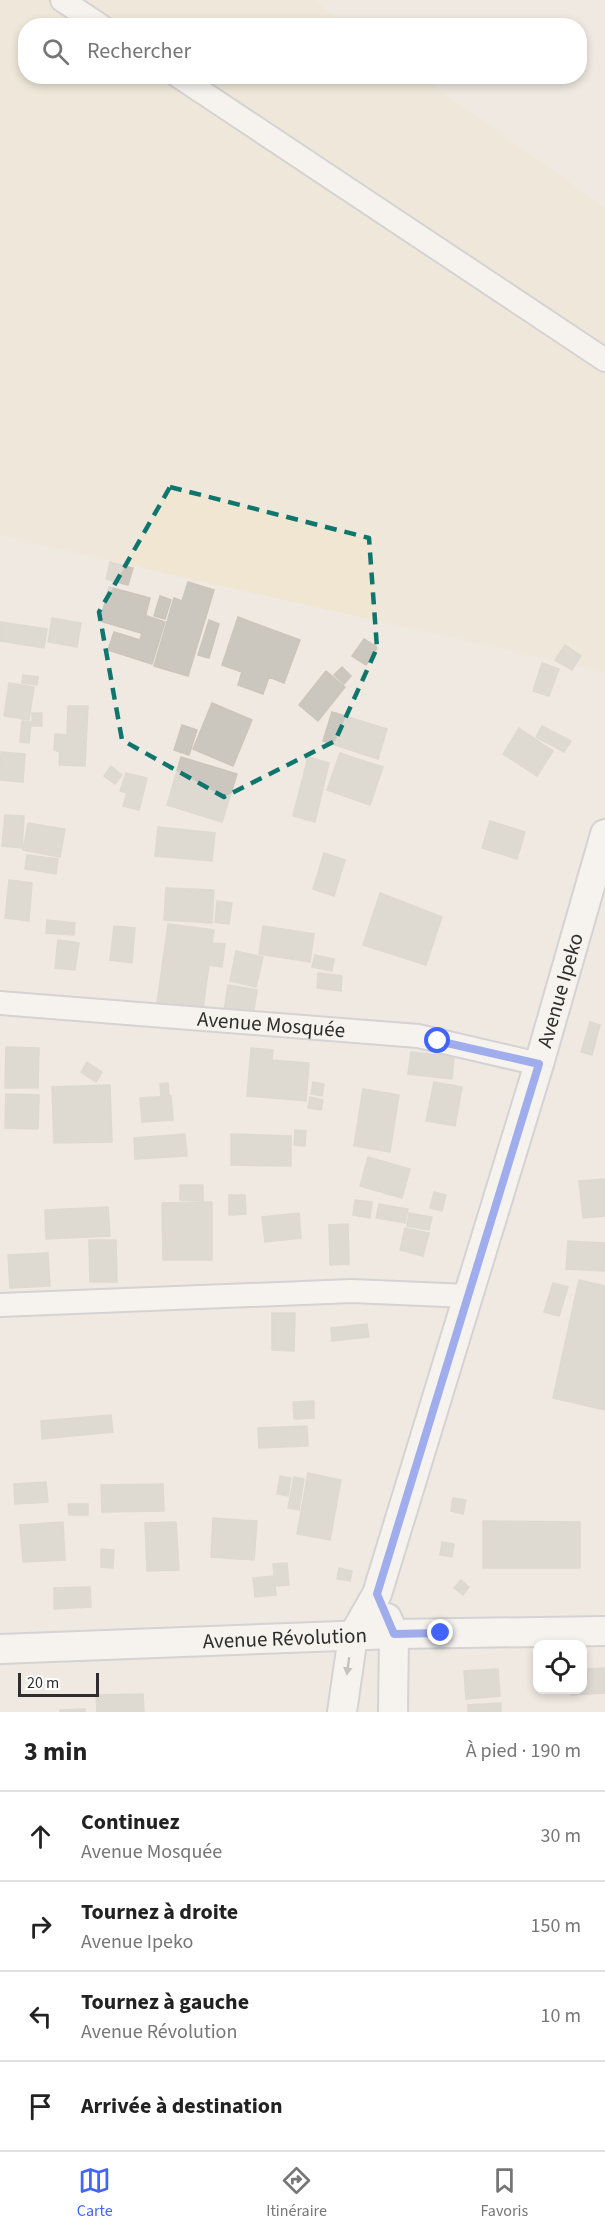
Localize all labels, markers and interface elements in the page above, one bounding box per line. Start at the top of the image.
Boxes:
search box [18,18,587,84]
icon: search [39,35,72,68]
text: Rechercher [87,35,191,67]
street label: Avenue Ipeko [529,930,591,1051]
street label: Avenue Mosquée [196,1004,346,1045]
route start [424,1027,450,1053]
route end [427,1619,453,1645]
street label: Avenue Révolution [202,1620,367,1656]
map controls [533,1640,587,1694]
button: locate [533,1640,587,1694]
one-way arrow [344,1657,353,1676]
scale bar [18,1670,99,1698]
text: 20 m [27,1672,59,1694]
text: 3 min [24,1733,87,1770]
text: À pied · 190 m [466,1737,581,1765]
text: Continuez [81,1806,180,1838]
icon: ahead [24,1820,57,1853]
text: 30 m [541,1822,581,1850]
text: Avenue Mosquée [81,1838,222,1866]
text: Tournez à droite [81,1896,238,1928]
icon: right [24,1910,57,1943]
text: 150 m [531,1912,581,1940]
text: Avenue Ipeko [81,1928,193,1956]
text: Tournez à gauche [81,1986,249,2018]
icon: left [24,2000,57,2033]
text: 10 m [541,2002,581,2030]
text: Avenue Révolution [81,2018,237,2046]
icon: arrive [24,2090,57,2123]
text: Arrivée à destination [81,2090,283,2122]
tab: Carte [77,2164,113,2222]
tab: Itinéraire [266,2164,327,2222]
tab: Favoris [481,2164,528,2222]

